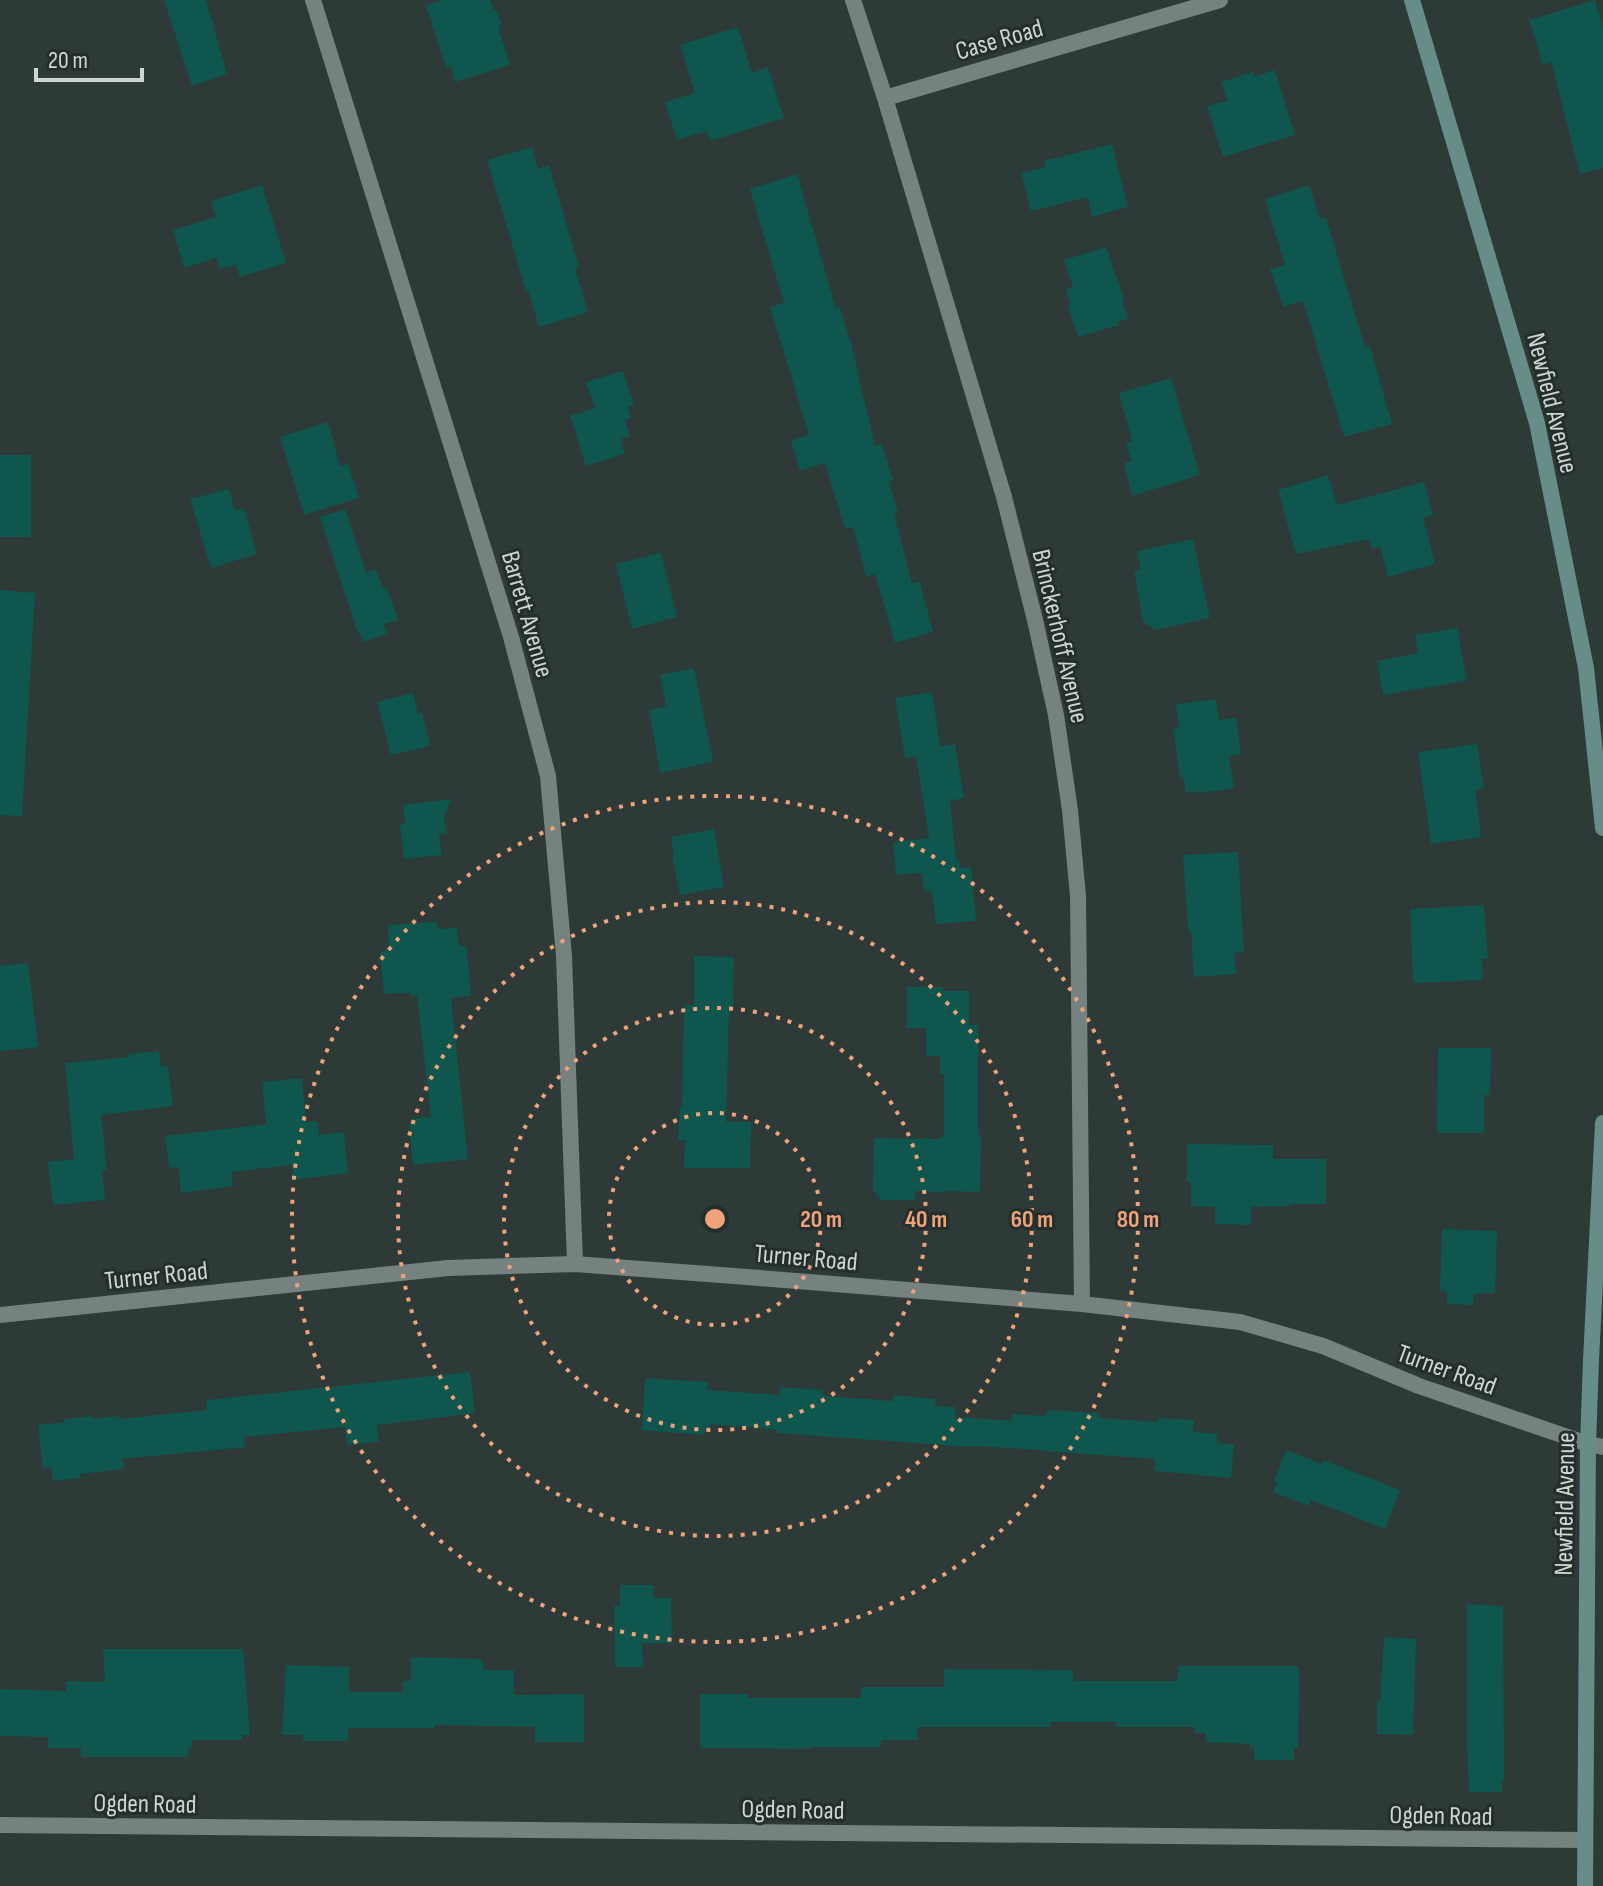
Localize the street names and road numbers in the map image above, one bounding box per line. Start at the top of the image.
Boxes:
street label: Case Road [952,13,1047,68]
street label: Newfield Avenue [1519,330,1584,477]
street label: Brinckerhoff Avenue [1024,546,1095,726]
street label: Barrett Avenue [494,548,559,681]
street label: Turner Road [753,1239,859,1278]
street label: Turner Road [103,1256,209,1297]
street label: Turner Road [1393,1338,1500,1403]
street label: Newfield Avenue [1549,1432,1582,1576]
street label: Ogden Road [93,1788,197,1821]
street label: Ogden Road [741,1794,845,1827]
street label: Ogden Road [1389,1800,1493,1833]

